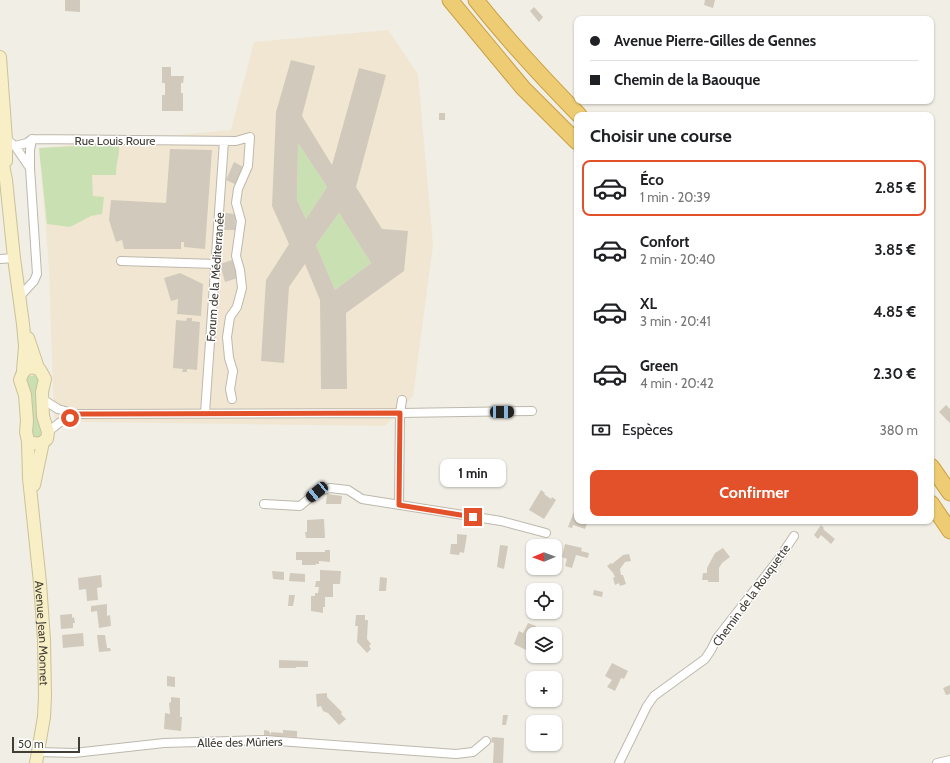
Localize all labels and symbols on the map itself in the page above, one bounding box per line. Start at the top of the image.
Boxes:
street label: Rue Louis Roure [75,133,155,148]
street label: Forum de la Méditerranée [203,212,227,342]
car [490,406,514,418]
route start [61,409,79,427]
callout: 1 min [440,459,506,487]
car [304,480,330,504]
route end [464,508,482,526]
north arrow [526,539,562,575]
street label: Chemin de la Rouquette [709,541,793,649]
street label: Avenue Jean Monnet [32,580,52,686]
street label: Allée des Mûriers [197,734,283,750]
scale bar [12,735,80,754]

